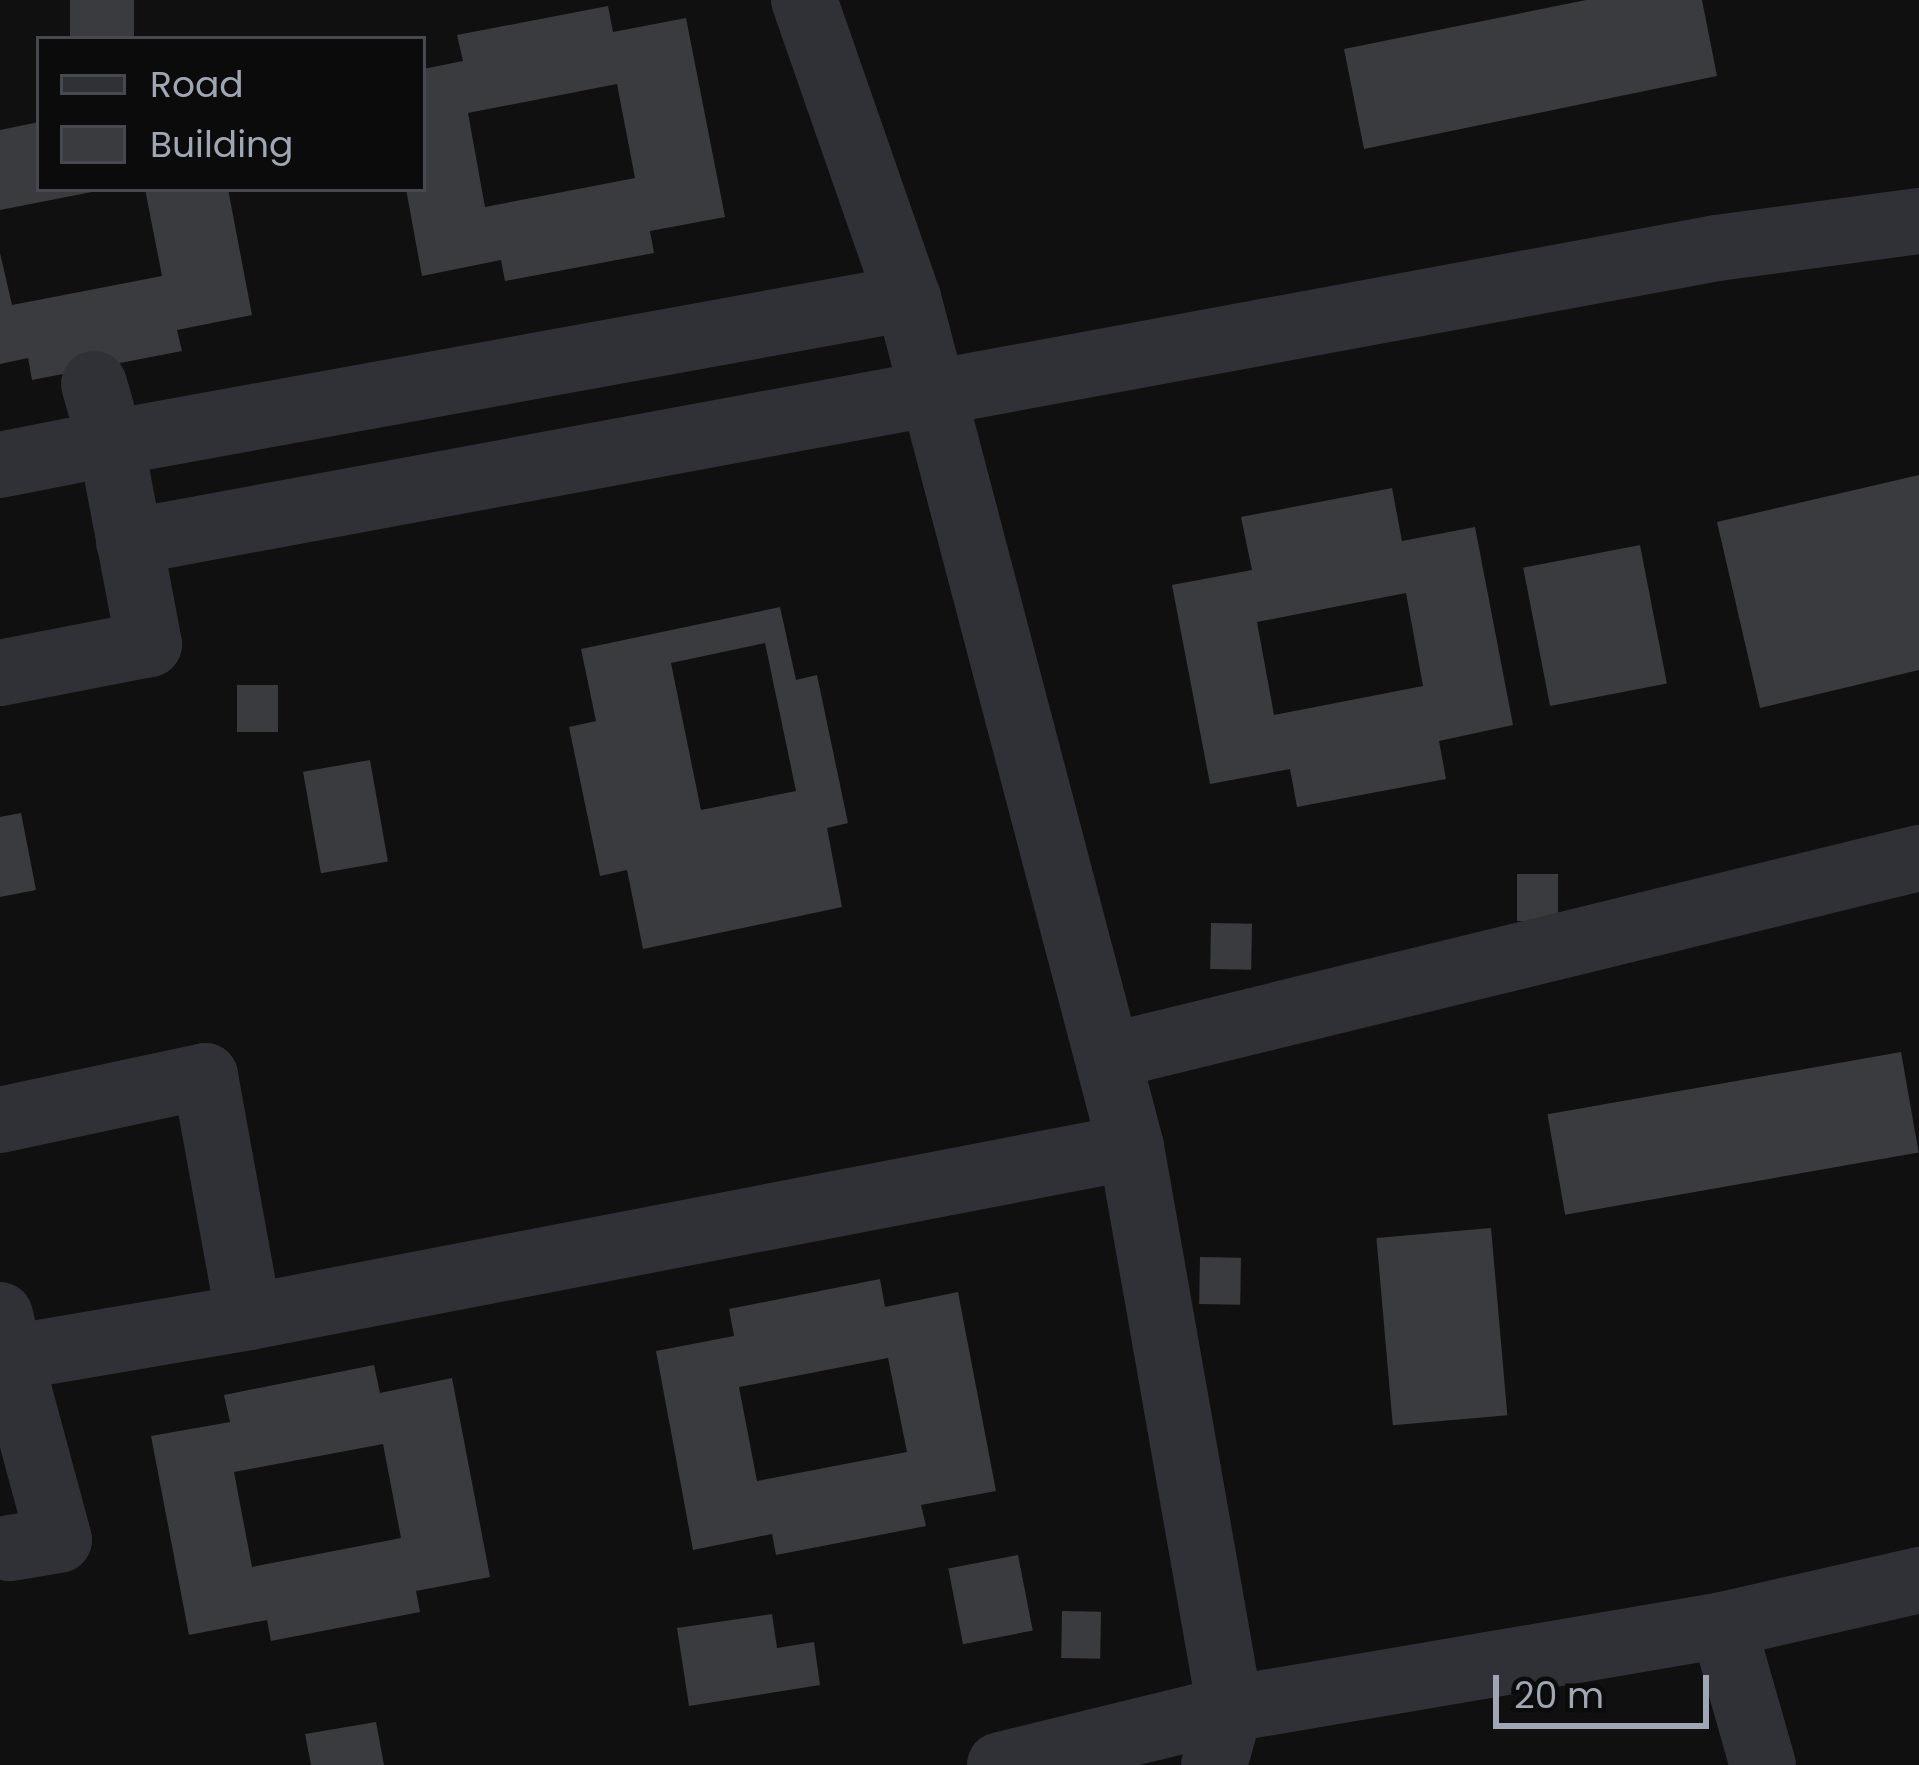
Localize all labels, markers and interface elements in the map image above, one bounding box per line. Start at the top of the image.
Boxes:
legend [36,36,426,192]
text: Road [150,59,244,110]
text: Building [150,119,293,170]
scale bar [1499,1651,1715,1725]
text: 20 m [1514,1670,1604,1721]

